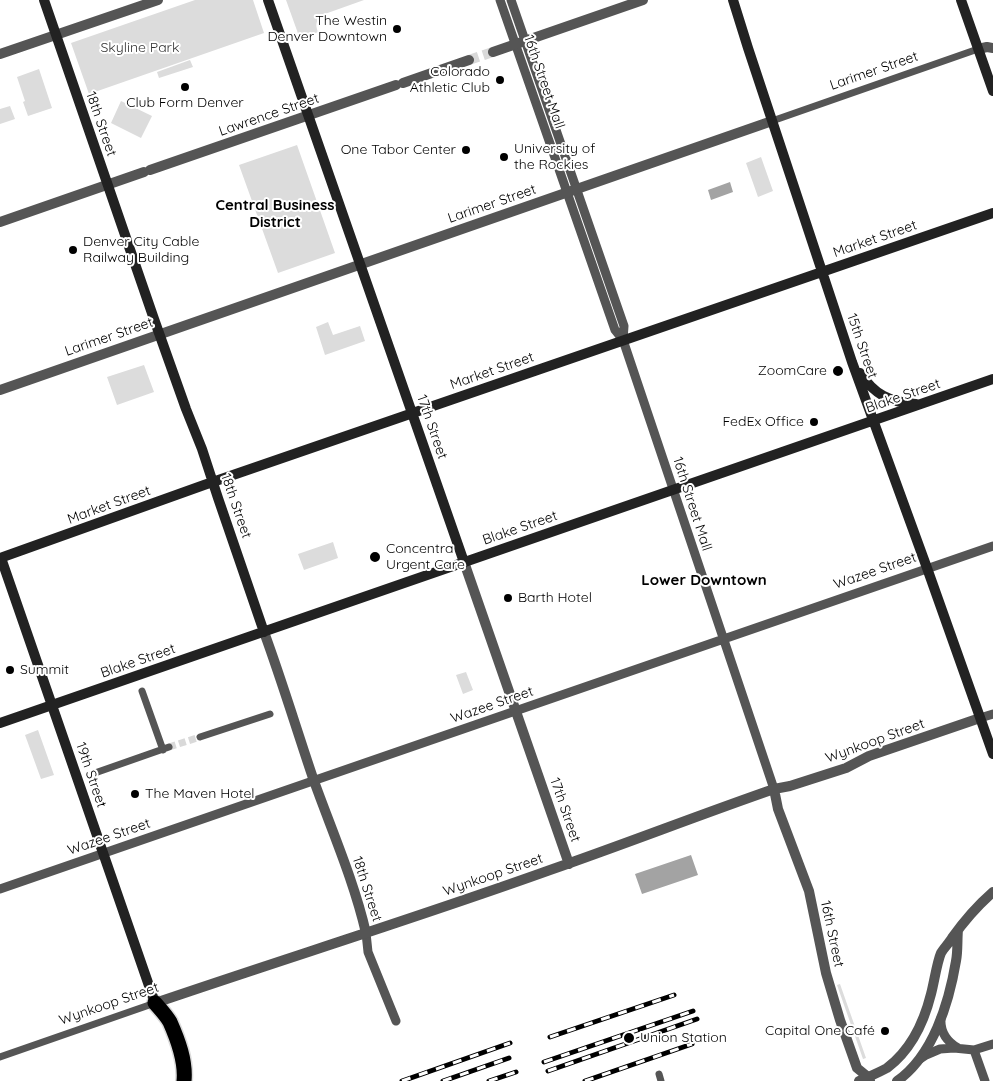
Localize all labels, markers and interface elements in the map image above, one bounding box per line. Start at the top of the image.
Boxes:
place label: The Westin Denver Downtown [267,13,387,46]
marker: The Westin Denver Downtown [391,23,403,35]
street label: 16th Street Mall [520,33,568,131]
park label: Skyline Park [101,40,179,56]
street label: Larimer Street [828,48,920,94]
place label: Colorado Athletic Club [410,64,490,96]
marker: Colorado Athletic Club [494,74,506,86]
marker: Club Form Denver [179,81,191,93]
street label: 18th Street [82,89,120,159]
street label: Lawrence Street [217,90,321,140]
place label: Club Form Denver [126,95,244,111]
place label: University of the Rockies [514,141,595,174]
place label: One Tabor Center [341,142,456,158]
marker: One Tabor Center [460,144,472,156]
marker: University of the Rockies [498,151,510,163]
street label: Larimer Street [446,181,538,227]
district label: Central Business District [216,196,334,231]
street label: Market Street [831,217,919,261]
place label: Denver City Cable Railway Building [83,234,199,266]
marker: Denver City Cable Railway Building [67,244,79,256]
street label: 15th Street [843,311,881,381]
street label: Larimer Street [63,314,155,360]
street label: Market Street [448,349,536,393]
place label: ZoomCare [758,363,827,379]
marker: ZoomCare [831,364,845,378]
street label: Blake Street [863,375,943,417]
street label: 17th Street [413,393,451,461]
place label: FedEx Office [722,414,804,430]
marker: FedEx Office [808,416,820,428]
street label: 16th Street Mall [669,455,715,553]
street label: 18th Street [217,471,255,541]
street label: Market Street [65,482,153,528]
street label: Blake Street [480,507,560,549]
place label: Concentra Urgent Care [386,541,465,574]
street label: Wazee Street [831,549,919,593]
marker: Concentra Urgent Care [368,550,382,564]
district label: Lower Downtown [641,571,767,589]
place label: Barth Hotel [518,590,592,606]
marker: Barth Hotel [502,592,514,604]
street label: Blake Street [98,640,178,682]
place label: Summit [20,662,69,678]
marker: Summit [4,664,16,676]
street label: Wazee Street [448,683,536,727]
street label: Wynkoop Street [823,715,927,767]
street label: 19th Street [72,740,110,810]
street label: 17th Street [546,776,584,844]
place label: The Maven Hotel [145,786,255,802]
marker: The Maven Hotel [129,788,141,800]
street label: Wazee Street [65,815,153,859]
street label: Wynkoop Street [441,850,545,900]
street label: 18th Street [349,854,385,924]
street label: 16th Street [817,899,847,969]
street label: Wynkoop Street [57,979,161,1029]
place label: Capital One Café [765,1023,875,1039]
marker: Capital One Café [879,1025,891,1037]
place label: Union Station [640,1030,727,1046]
marker: Union Station [622,1031,636,1045]

